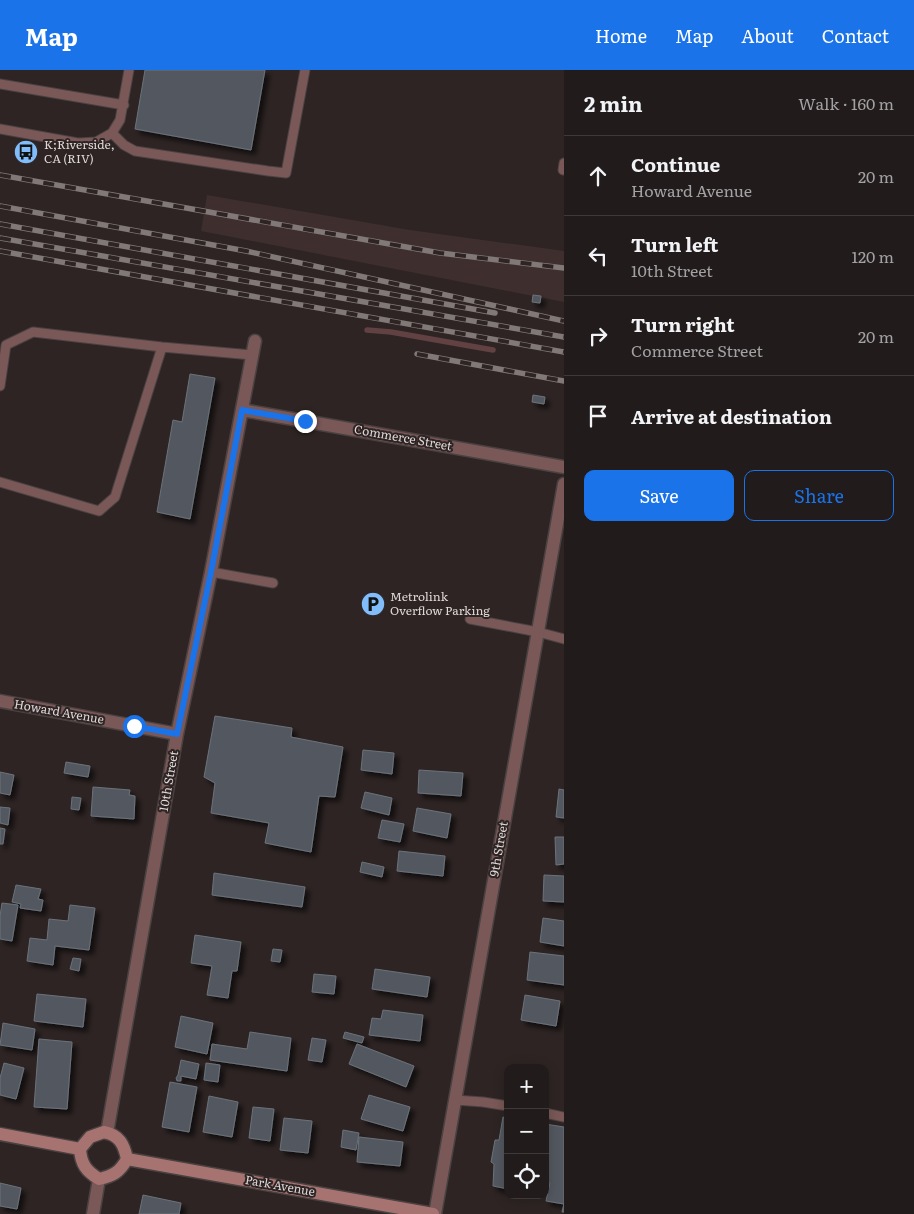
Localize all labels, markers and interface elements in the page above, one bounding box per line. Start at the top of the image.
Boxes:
text: Map [25,18,78,53]
text: Home [595,22,647,49]
text: Map [675,22,713,49]
text: About [741,22,794,49]
text: Contact [822,22,889,49]
text: 2 min [584,87,643,118]
text: Walk · 160 m [798,91,894,115]
place label: K;Riverside, CA (RIV) [44,135,115,167]
bus stop icon: K;Riverside, CA (RIV) [13,139,39,165]
text: Continue [631,150,720,178]
icon: ahead [584,162,612,190]
text: 20 m [858,164,894,188]
text: Howard Avenue [631,178,752,202]
text: Turn left [631,230,718,258]
icon: left [584,242,612,270]
text: 120 m [851,244,894,268]
text: 10th Street [631,258,713,282]
text: Turn right [631,310,735,338]
icon: right [584,322,612,350]
text: 20 m [858,324,894,348]
text: Commerce Street [631,338,763,362]
icon: arrive [584,402,612,430]
text: Arrive at destination [631,402,832,430]
route end [294,410,317,433]
street label: Commerce Street [353,420,454,454]
button: Save [584,470,734,521]
button: Share [744,470,894,521]
place label: Metrolink Overflow Parking [390,587,490,619]
parking icon: Metrolink Overflow Parking [360,591,386,617]
street label: Howard Avenue [13,694,105,728]
route start [123,715,146,738]
street label: 10th Street [154,749,182,813]
street label: 9th Street [484,820,512,878]
map controls [504,1064,549,1199]
button: + [504,1064,549,1109]
button: − [504,1109,549,1154]
button: locate [504,1154,549,1199]
street label: Park Avenue [244,1170,317,1200]

